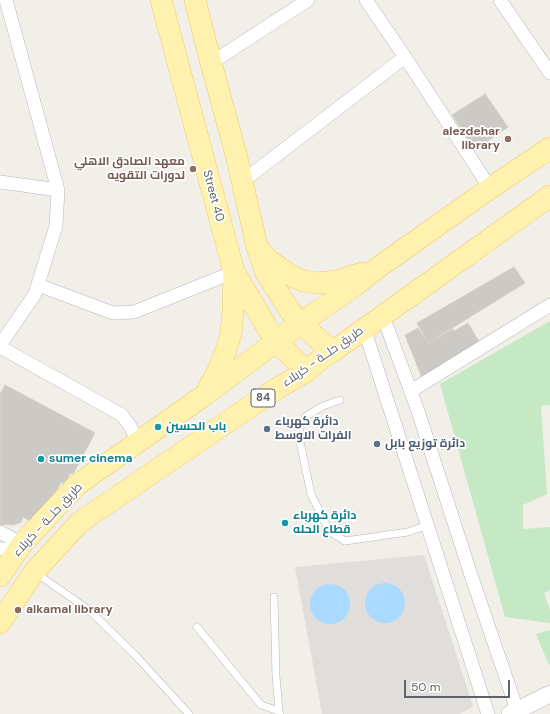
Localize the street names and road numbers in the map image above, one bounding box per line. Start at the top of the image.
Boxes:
street label: Street 40 [199,169,227,223]
street label: طريق حلــة - كربلاء [280,324,366,390]
road number: 84 [251,389,275,407]
street label: طريق حلــة - كربلاء [10,480,86,560]

